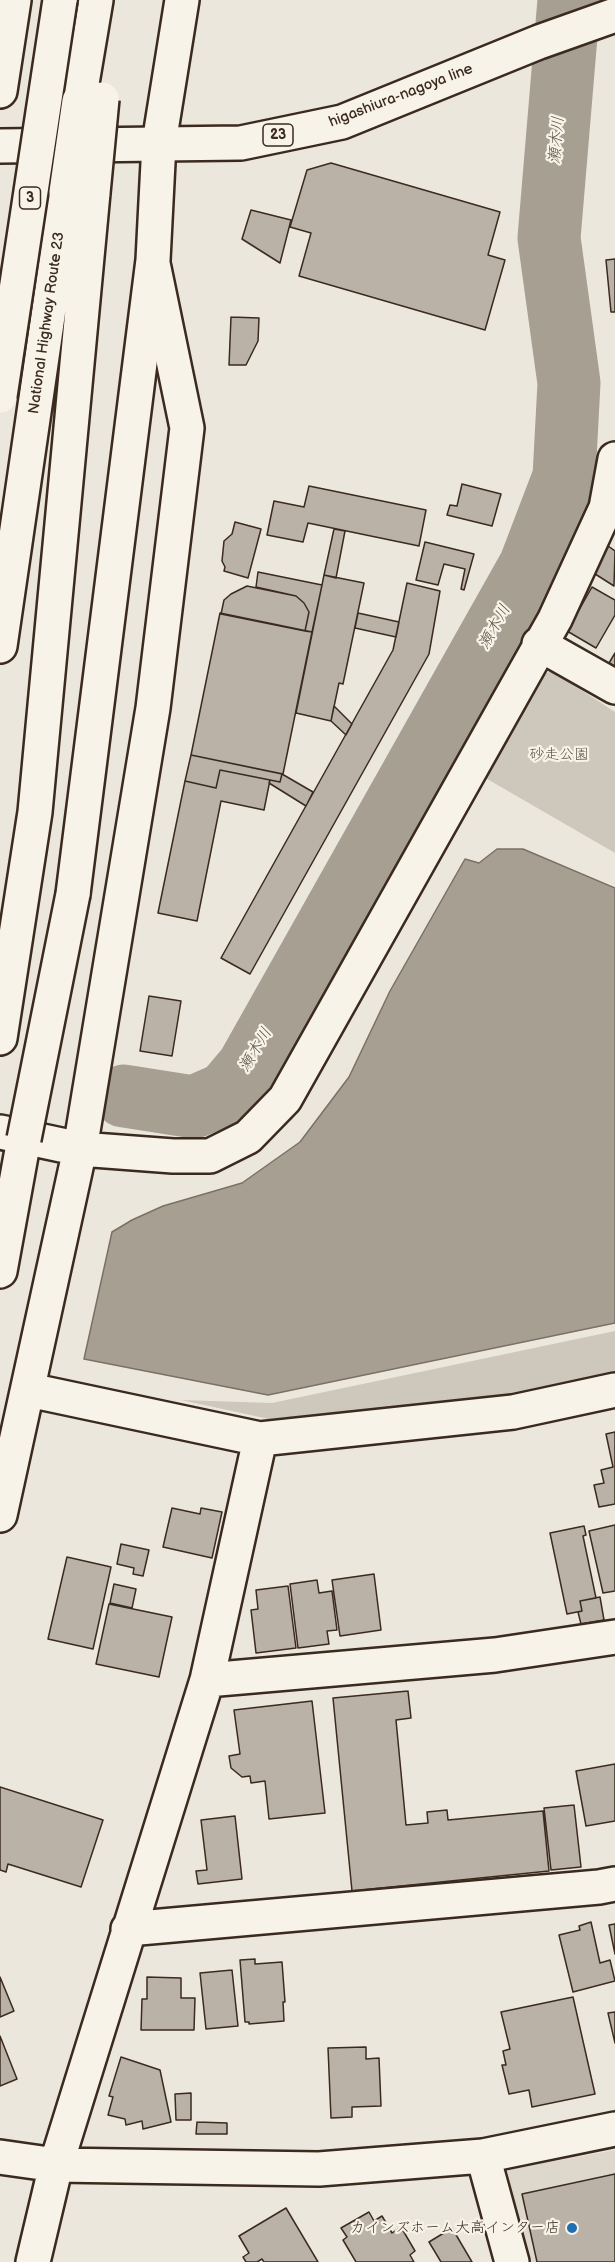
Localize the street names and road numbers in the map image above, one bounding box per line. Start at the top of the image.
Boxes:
street label: higashiura-nagoya line [326,60,476,132]
road number: 23 [263,124,293,146]
road number: 3 [20,187,40,209]
street label: National Highway Route 23 [25,231,69,415]

